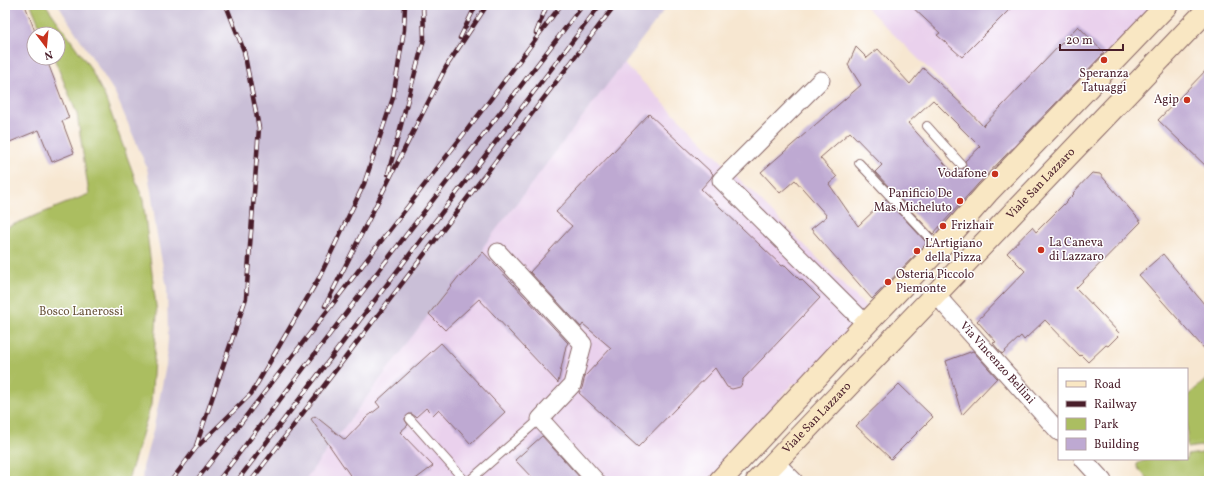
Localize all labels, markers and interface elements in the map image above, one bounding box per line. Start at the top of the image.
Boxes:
north arrow [26,26,66,66]
scale bar [1060,26,1123,52]
text: 20 m [1066,33,1093,49]
text: N [42,46,54,62]
marker: Speranza Tatuaggi [1099,55,1109,65]
place label: Speranza Tatuaggi [1079,66,1129,96]
place label: Agip [1154,92,1179,108]
marker: Agip [1182,95,1192,105]
street label: Viale San Lazzaro [1003,145,1079,223]
place label: Vodafone [937,166,987,182]
marker: Vodafone [990,169,1000,179]
place label: Panificio De Mas Micheluto [874,186,952,216]
marker: Panificio De Mas Micheluto [955,196,965,206]
place label: Frizhair [951,218,994,234]
marker: Frizhair [938,221,948,231]
place label: La Caneva di Lazzaro [1049,235,1104,265]
place label: L'Artigiano della Pizza [925,236,982,266]
marker: La Caneva di Lazzaro [1036,245,1046,255]
marker: L'Artigiano della Pizza [912,246,922,256]
place label: Osteria Piccolo Piemonte [896,267,974,297]
marker: Osteria Piccolo Piemonte [883,277,893,287]
park label: Bosco Lanerossi [39,304,123,320]
street label: Via Vincenzo Bellini [956,318,1039,408]
legend [1058,368,1188,460]
text: Road [1094,377,1121,393]
street label: Viale San Lazzaro [779,379,855,457]
text: Railway [1094,397,1137,413]
text: Park [1094,417,1119,433]
text: Building [1094,437,1139,453]

